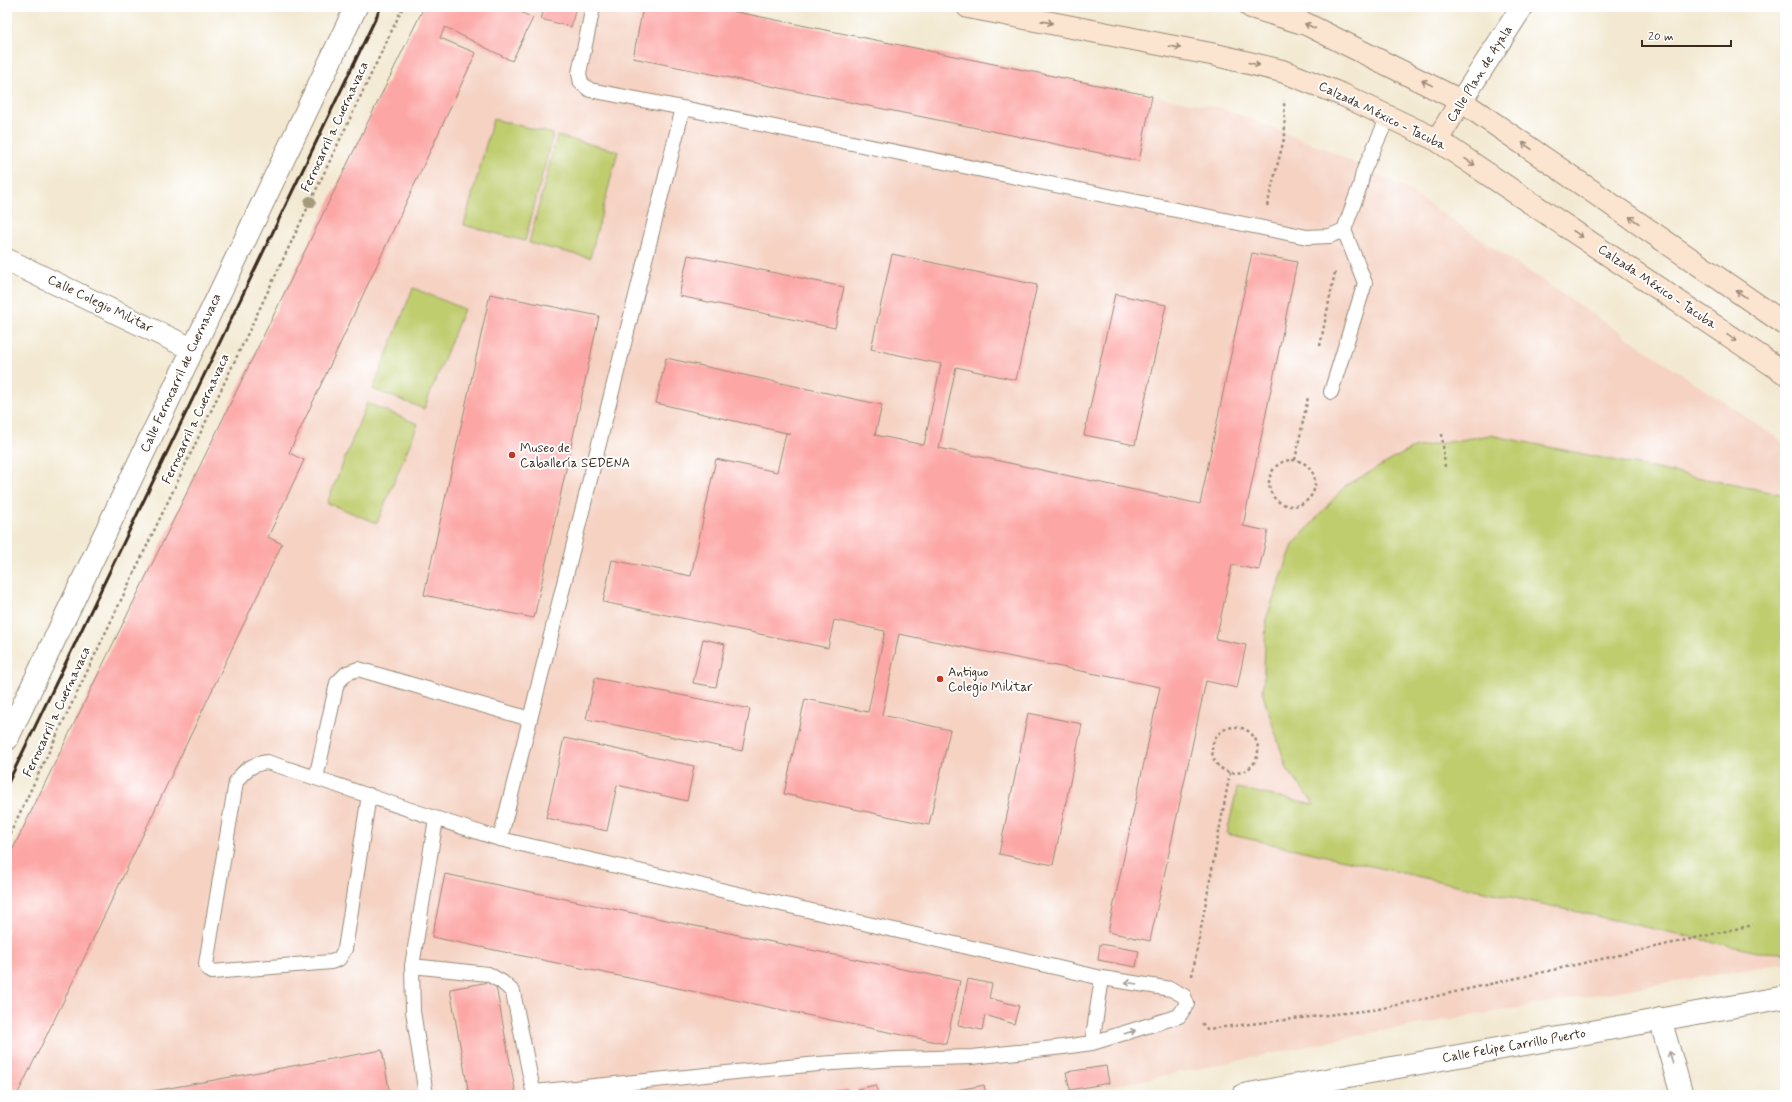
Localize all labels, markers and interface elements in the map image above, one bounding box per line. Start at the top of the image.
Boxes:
one-way arrow [1040,19,1053,27]
one-way arrow [1304,22,1316,29]
street label: Calle Plan de Ayala [1443,22,1517,126]
scale bar [1642,22,1731,48]
text: 20 m [1648,29,1674,45]
one-way arrow [1168,44,1181,52]
street label: Ferrocarril a Cuernavaca [297,59,373,195]
one-way arrow [1247,61,1260,69]
street label: Calzada México - Tacuba [1316,78,1449,154]
one-way arrow [1421,79,1433,87]
one-way arrow [1522,142,1533,150]
one-way arrow [1464,158,1475,166]
one-way arrow [1629,216,1640,224]
one-way arrow [1572,230,1583,238]
street label: Calzada México - Tacuba [1594,241,1720,333]
street label: Calle Colegio Militar [44,271,156,338]
one-way arrow [1736,290,1747,298]
street label: Calle Ferrocarril de Cuernavaca [137,291,225,455]
one-way arrow [1727,334,1738,342]
street label: Ferrocarril a Cuernavaca [158,351,234,487]
place label: Museo de Caballería SEDENA [520,440,630,472]
marker: Museo de Caballería SEDENA [507,450,517,460]
street label: Ferrocarril a Cuernavaca [19,644,95,780]
place label: Antiguo Colegio Militar [948,664,1033,697]
marker: Antiguo Colegio Militar [935,674,945,684]
one-way arrow [1125,978,1138,986]
street label: Calle Felipe Carrillo Puerto [1441,1025,1587,1067]
one-way arrow [1123,1028,1136,1035]
one-way arrow [1667,1051,1674,1064]

